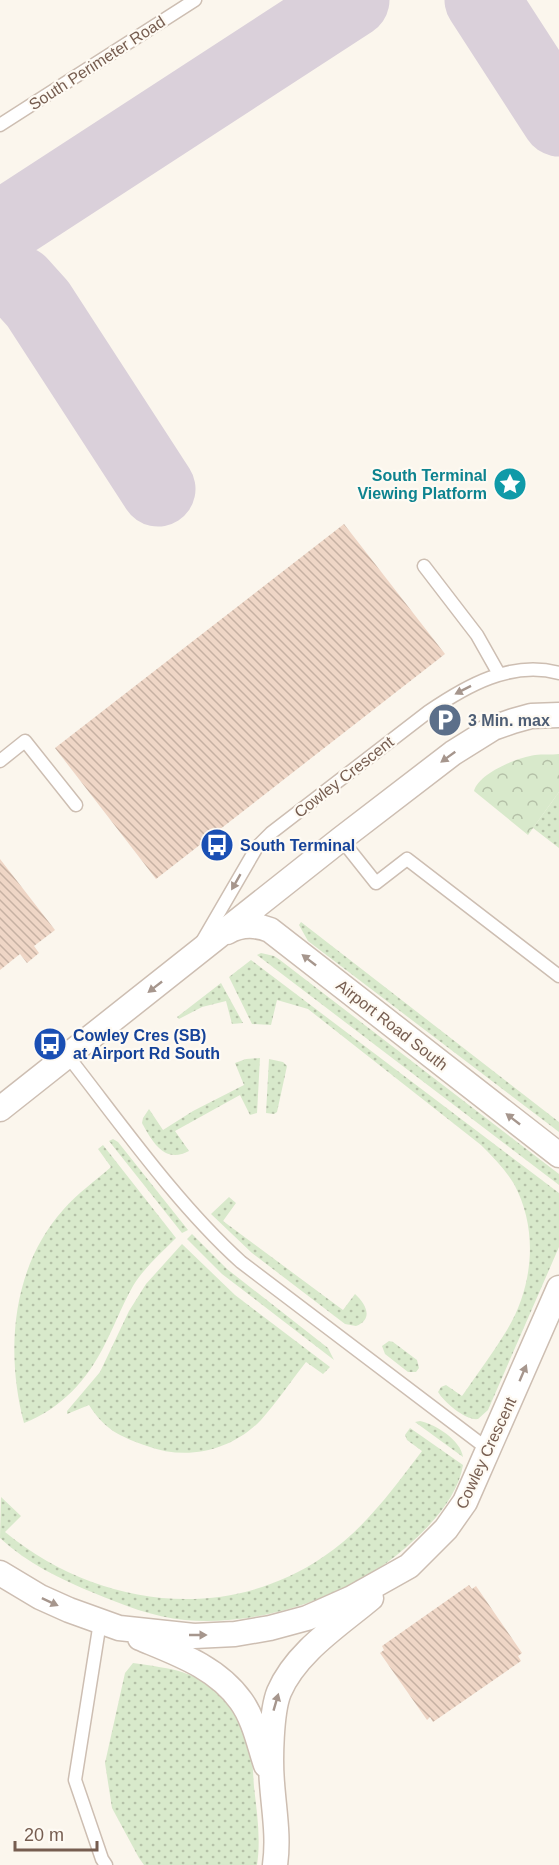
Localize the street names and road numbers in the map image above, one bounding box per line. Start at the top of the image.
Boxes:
street label: South Perimeter Road [26,13,168,113]
street label: Cowley Crescent [291,733,397,821]
street label: Airport Road South [333,976,451,1074]
street label: Cowley Crescent [453,1394,519,1511]

